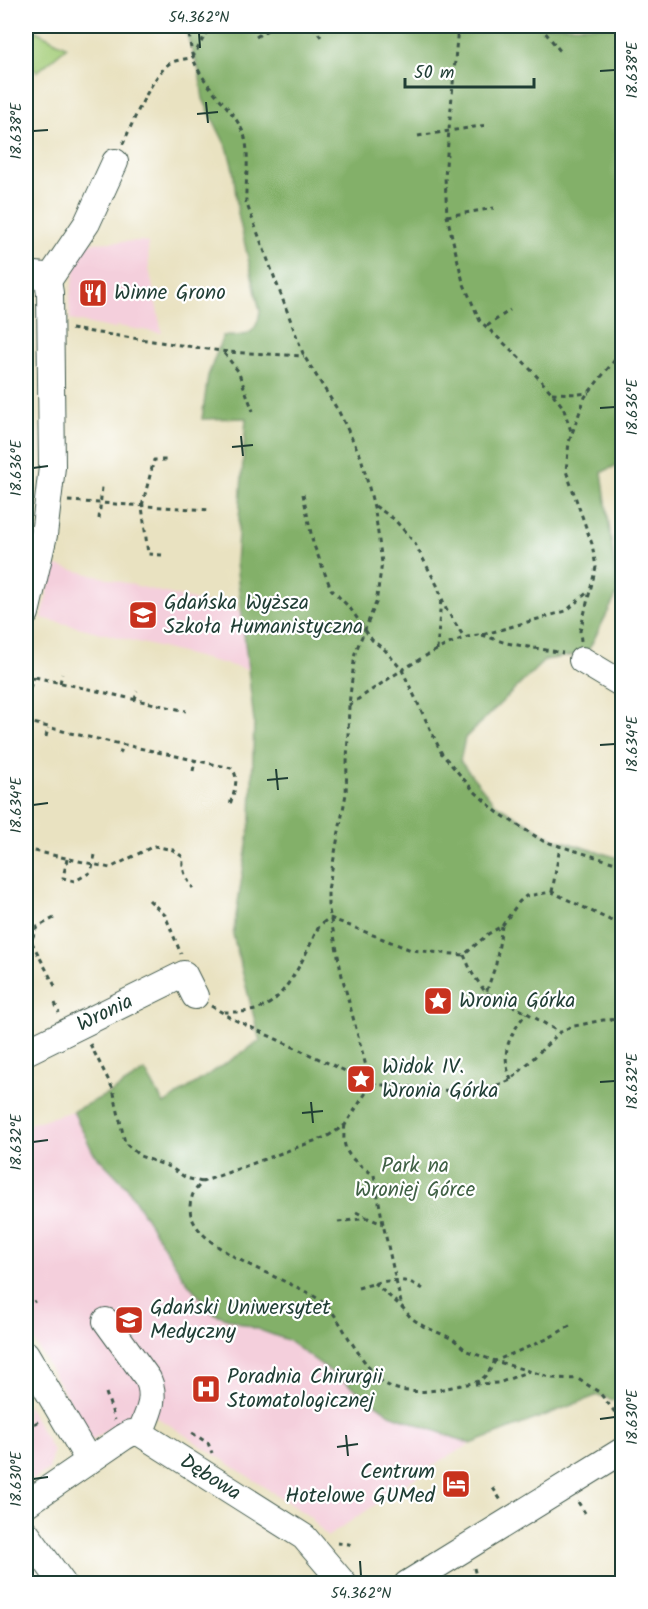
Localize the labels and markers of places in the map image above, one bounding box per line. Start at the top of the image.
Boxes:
restaurant icon: Winne Grono [77,277,109,309]
place label: Winne Grono [114,277,226,310]
place label: Gdańska Wyższa Szkoła Humanistyczna [164,587,363,644]
school or university icon: Gdańska Wyższa Szkoła Humanistyczna [127,599,159,631]
place icon: Wronia Górka [422,985,454,1017]
place label: Wronia Górka [459,985,575,1018]
place label: Widok IV. Wronia Górka [382,1051,498,1108]
place icon: Widok IV. Wronia Górka [345,1063,377,1095]
place label: Gdański Uniwersytet Medyczny [150,1292,331,1349]
school or university icon: Gdański Uniwersytet Medyczny [113,1304,145,1336]
place label: Poradnia Chirurgii Stomatologicznej [227,1361,383,1418]
hospital icon: Poradnia Chirurgii Stomatologicznej [190,1373,222,1405]
place label: Centrum Hotelowe GUMed [285,1456,436,1513]
hotel icon: Centrum Hotelowe GUMed [440,1468,472,1500]

